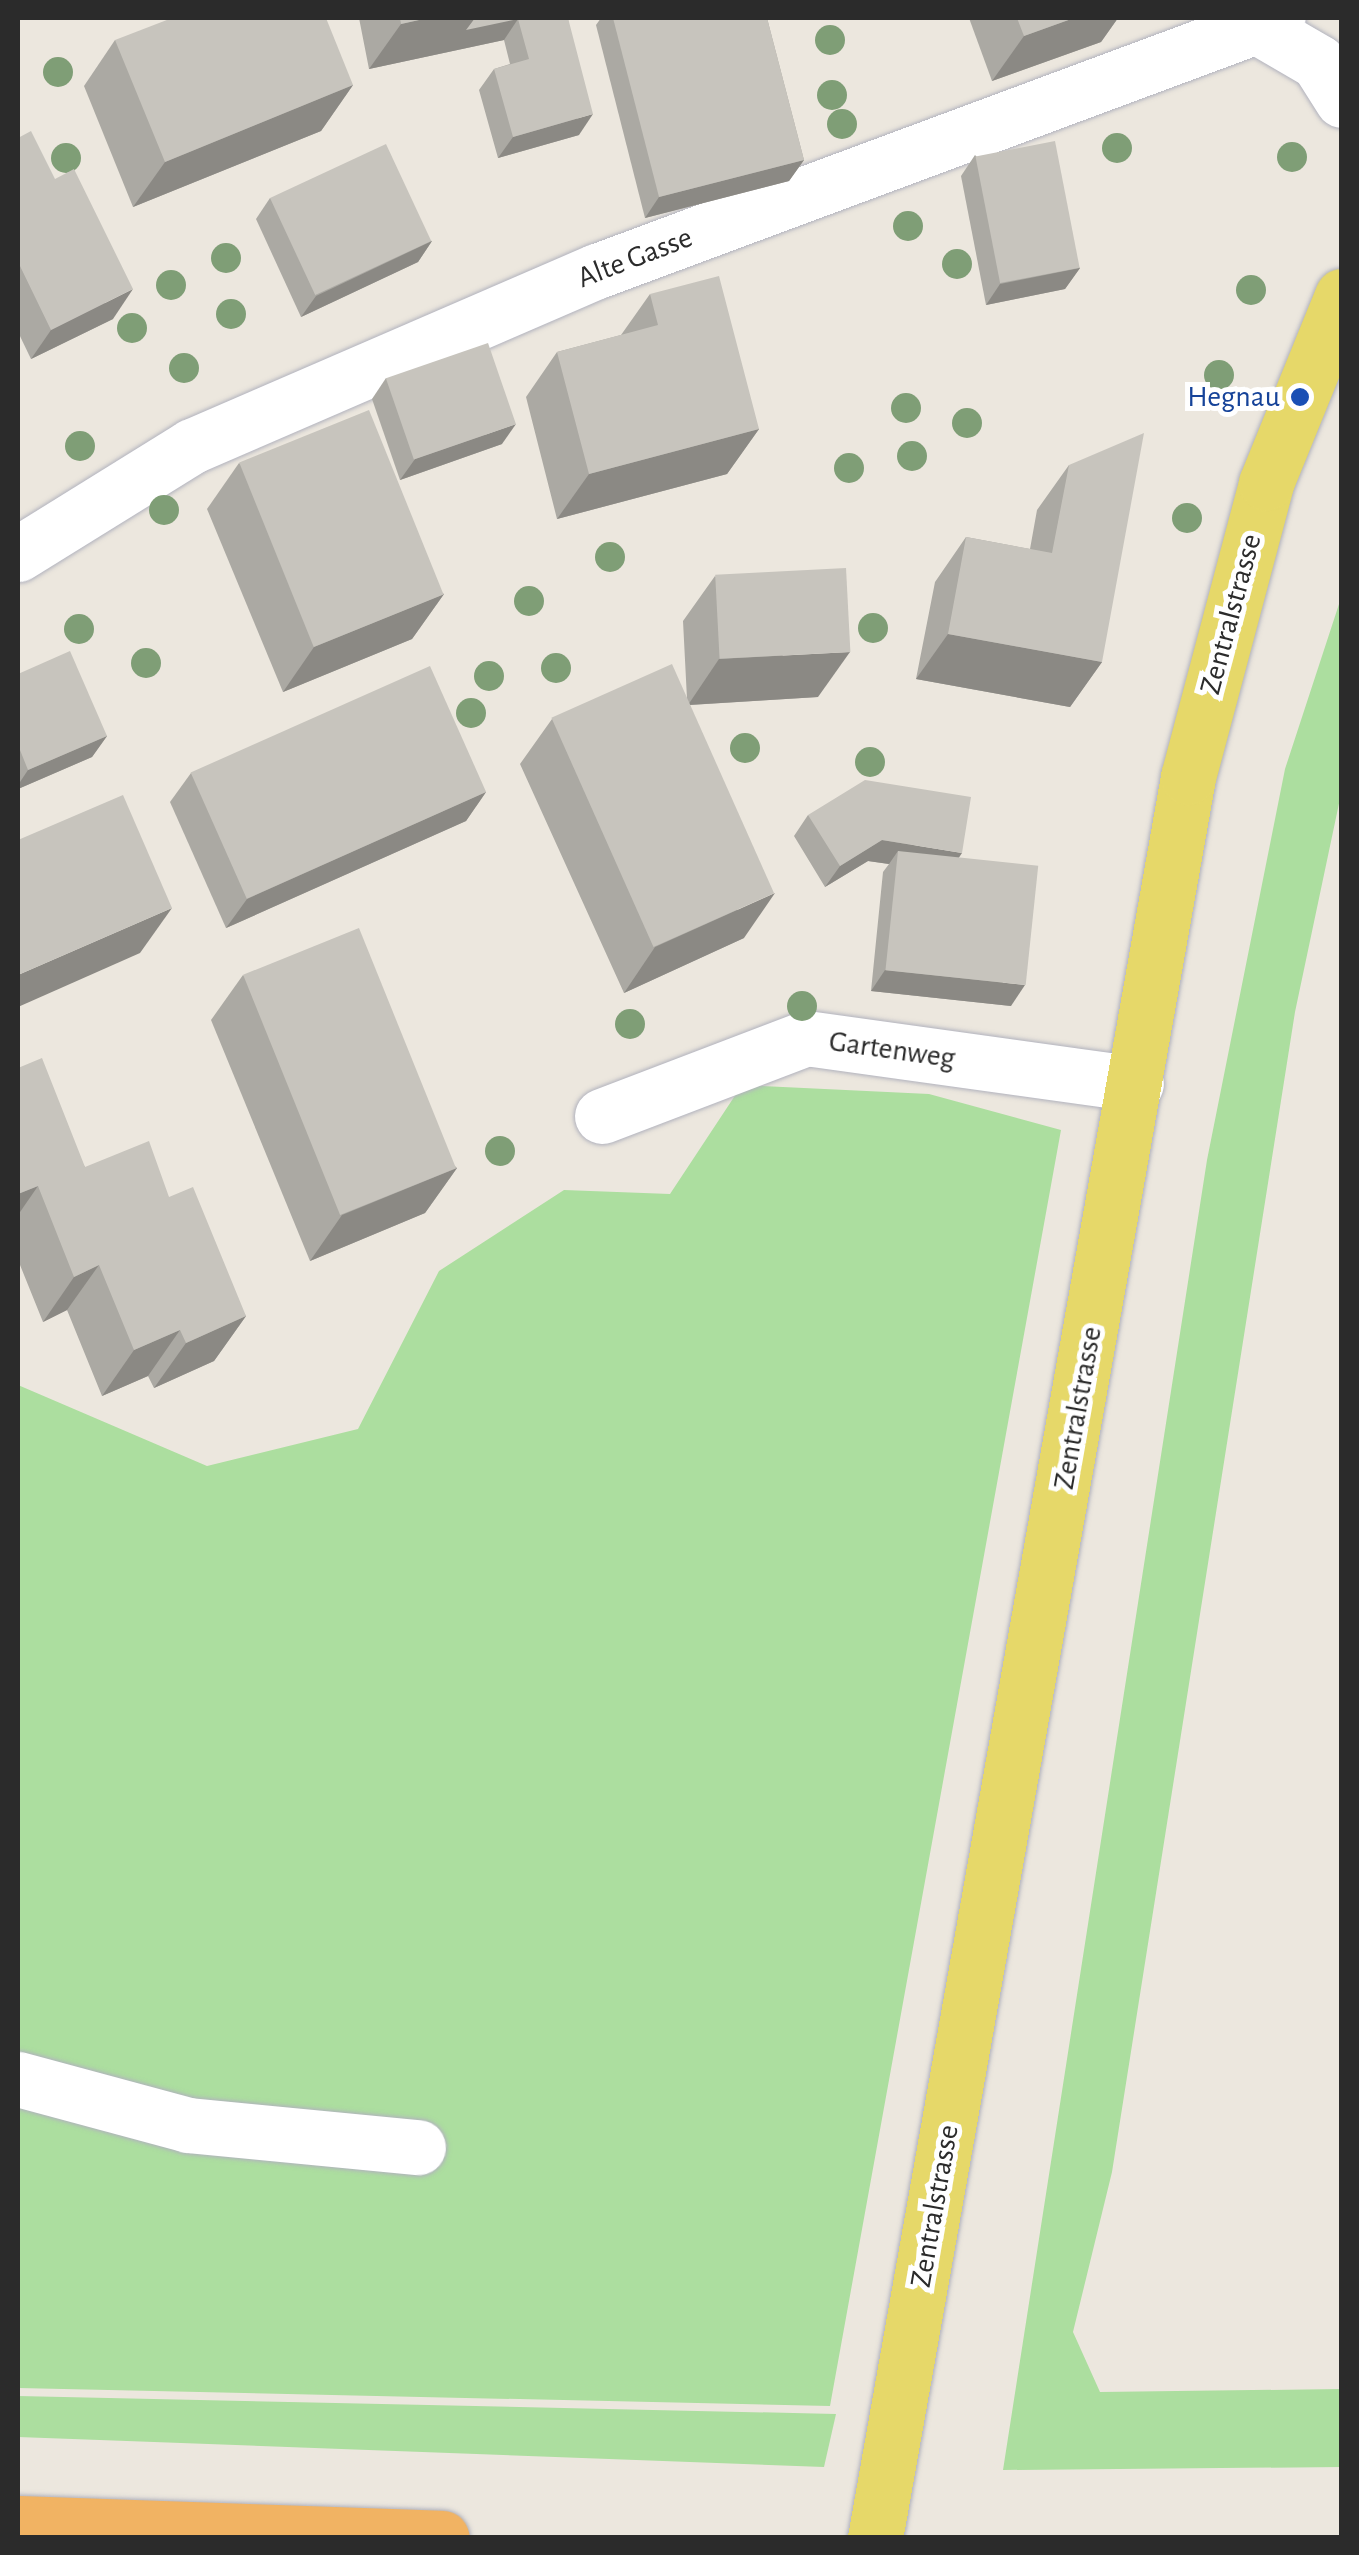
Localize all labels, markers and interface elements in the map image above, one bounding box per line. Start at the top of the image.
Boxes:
street label: Alte Gasse [572,220,698,296]
place label: Hegnau [1187,379,1280,415]
marker: Hegnau [1289,386,1311,408]
street label: Zentralstrasse [1192,530,1270,698]
street label: Gartenweg [827,1023,957,1077]
street label: Zentralstrasse [1046,1324,1110,1492]
street label: Zentralstrasse [903,2122,967,2290]

